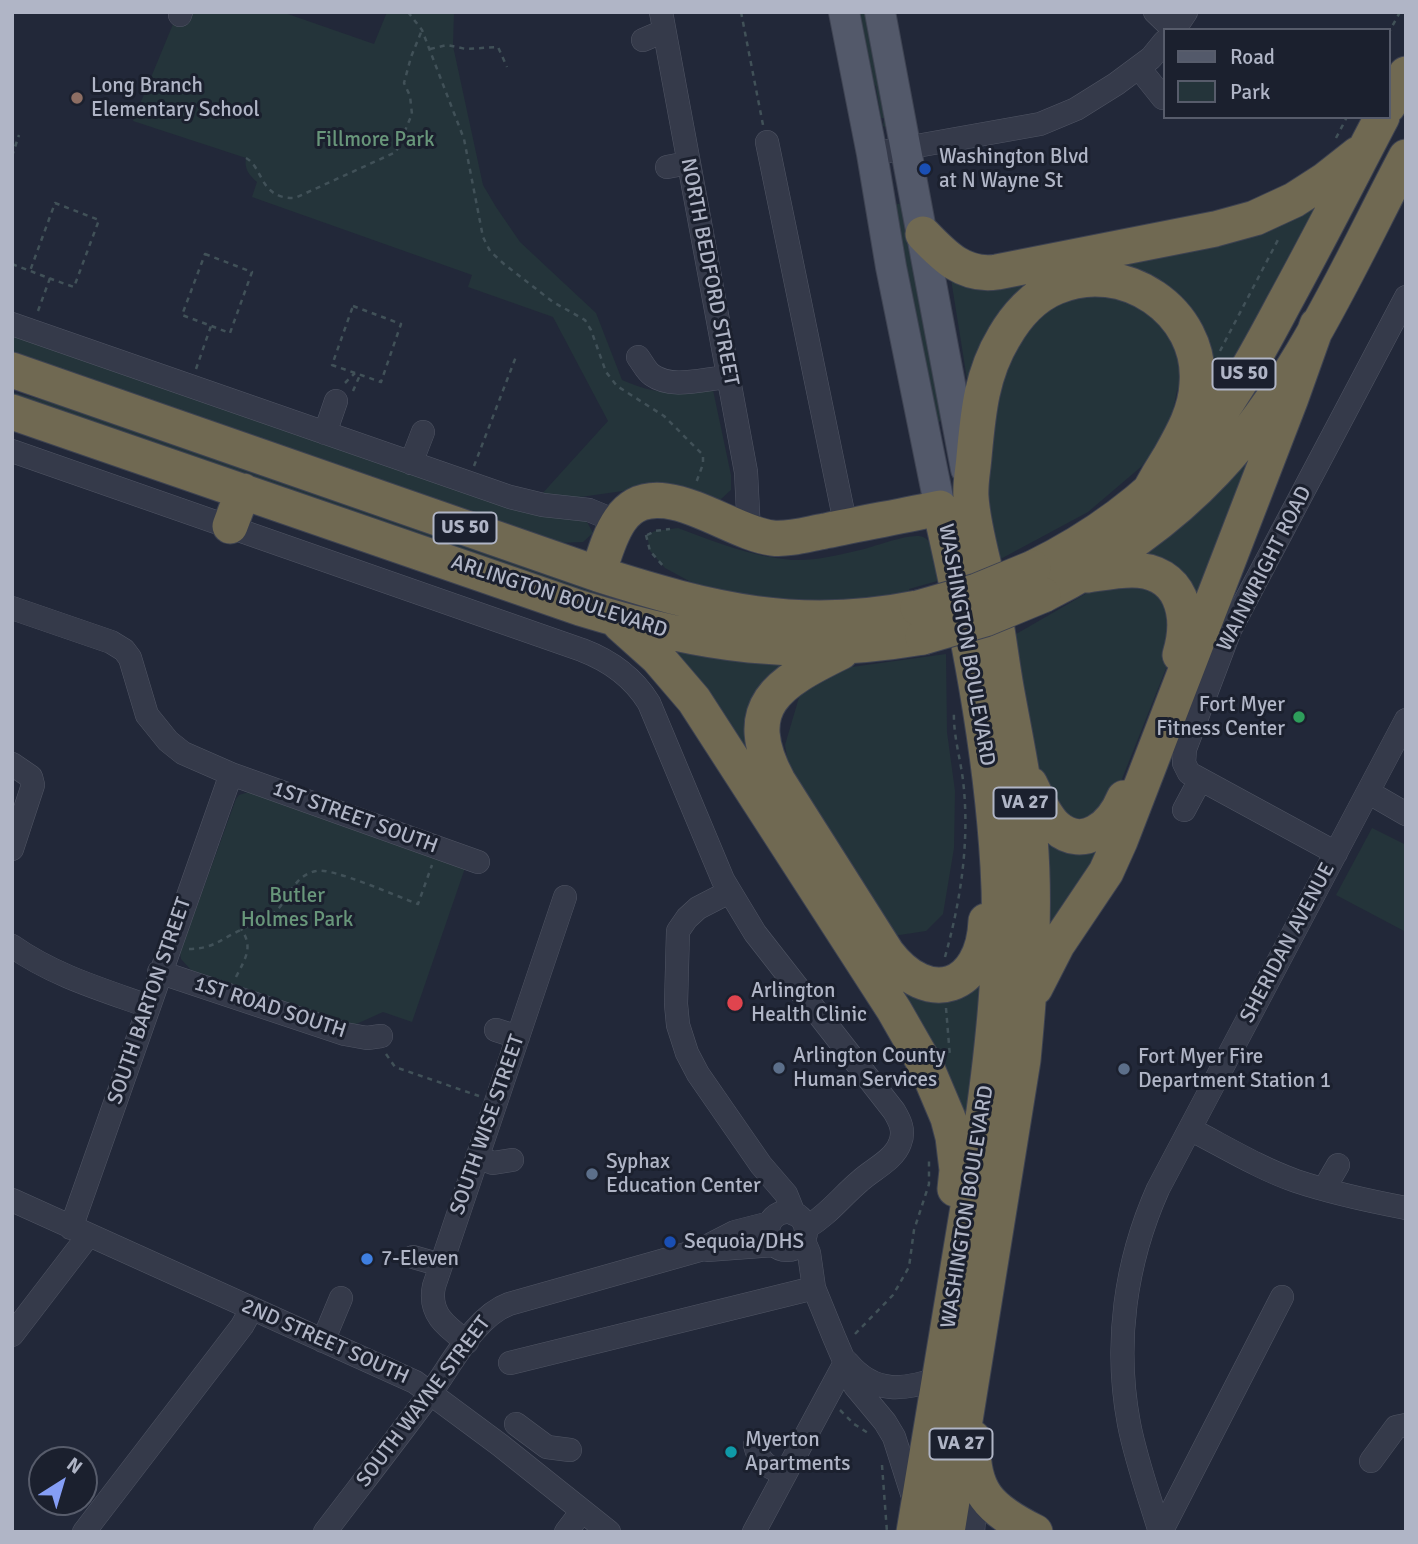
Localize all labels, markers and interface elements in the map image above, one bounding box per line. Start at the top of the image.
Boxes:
legend [1162,28,1390,119]
text: Road [1230,44,1275,70]
place label: Long Branch Elementary School [91,73,260,123]
text: Park [1230,79,1270,105]
marker: Long Branch Elementary School [69,90,85,106]
park label: Fillmore Park [315,127,435,153]
place label: Washington Blvd at N Wayne St [939,144,1089,194]
street label: NORTH BEDFORD STREET [675,156,743,388]
marker: Washington Blvd at N Wayne St [917,161,933,177]
road number: US 50 [1212,358,1276,390]
street label: WAINWRIGHT ROAD [1212,482,1318,656]
road number: US 50 [434,512,496,544]
street label: WASHINGTON BOULEVARD [932,522,1000,768]
street label: ARLINGTON BOULEVARD [448,550,670,644]
place label: Fort Myer Fitness Center [1156,692,1285,742]
marker: Fort Myer Fitness Center [1291,709,1307,725]
street label: 1ST STREET SOUTH [269,776,441,860]
road number: VA 27 [993,788,1056,818]
street label: SHERIDAN AVENUE [1235,859,1341,1027]
park label: Butler Holmes Park [241,883,353,933]
street label: SOUTH BARTON STREET [103,894,197,1108]
street label: 1ST ROAD SOUTH [191,972,349,1044]
place label: Arlington Health Clinic [751,978,867,1028]
marker: Arlington Health Clinic [725,993,745,1013]
street label: SOUTH WISE STREET [445,1032,531,1218]
place label: Arlington County Human Services [793,1043,946,1093]
place label: Fort Myer Fire Department Station 1 [1138,1044,1331,1094]
marker: Arlington County Human Services [771,1060,787,1076]
marker: Fort Myer Fire Department Station 1 [1116,1061,1132,1077]
street label: WASHINGTON BOULEVARD [936,1084,1000,1330]
place label: Syphax Education Center [606,1149,761,1199]
marker: Syphax Education Center [584,1166,600,1182]
place label: Sequoia/DHS [684,1229,804,1255]
marker: Sequoia/DHS [662,1234,678,1250]
place label: 7-Eleven [381,1246,459,1272]
marker: 7-Eleven [359,1251,375,1267]
street label: 2ND STREET SOUTH [237,1294,413,1390]
street label: SOUTH WAYNE STREET [352,1312,496,1492]
place label: Myerton Apartments [745,1427,850,1477]
road number: VA 27 [930,1428,992,1460]
marker: Myerton Apartments [723,1444,739,1460]
north arrow [28,1446,98,1516]
text: N [62,1452,87,1479]

